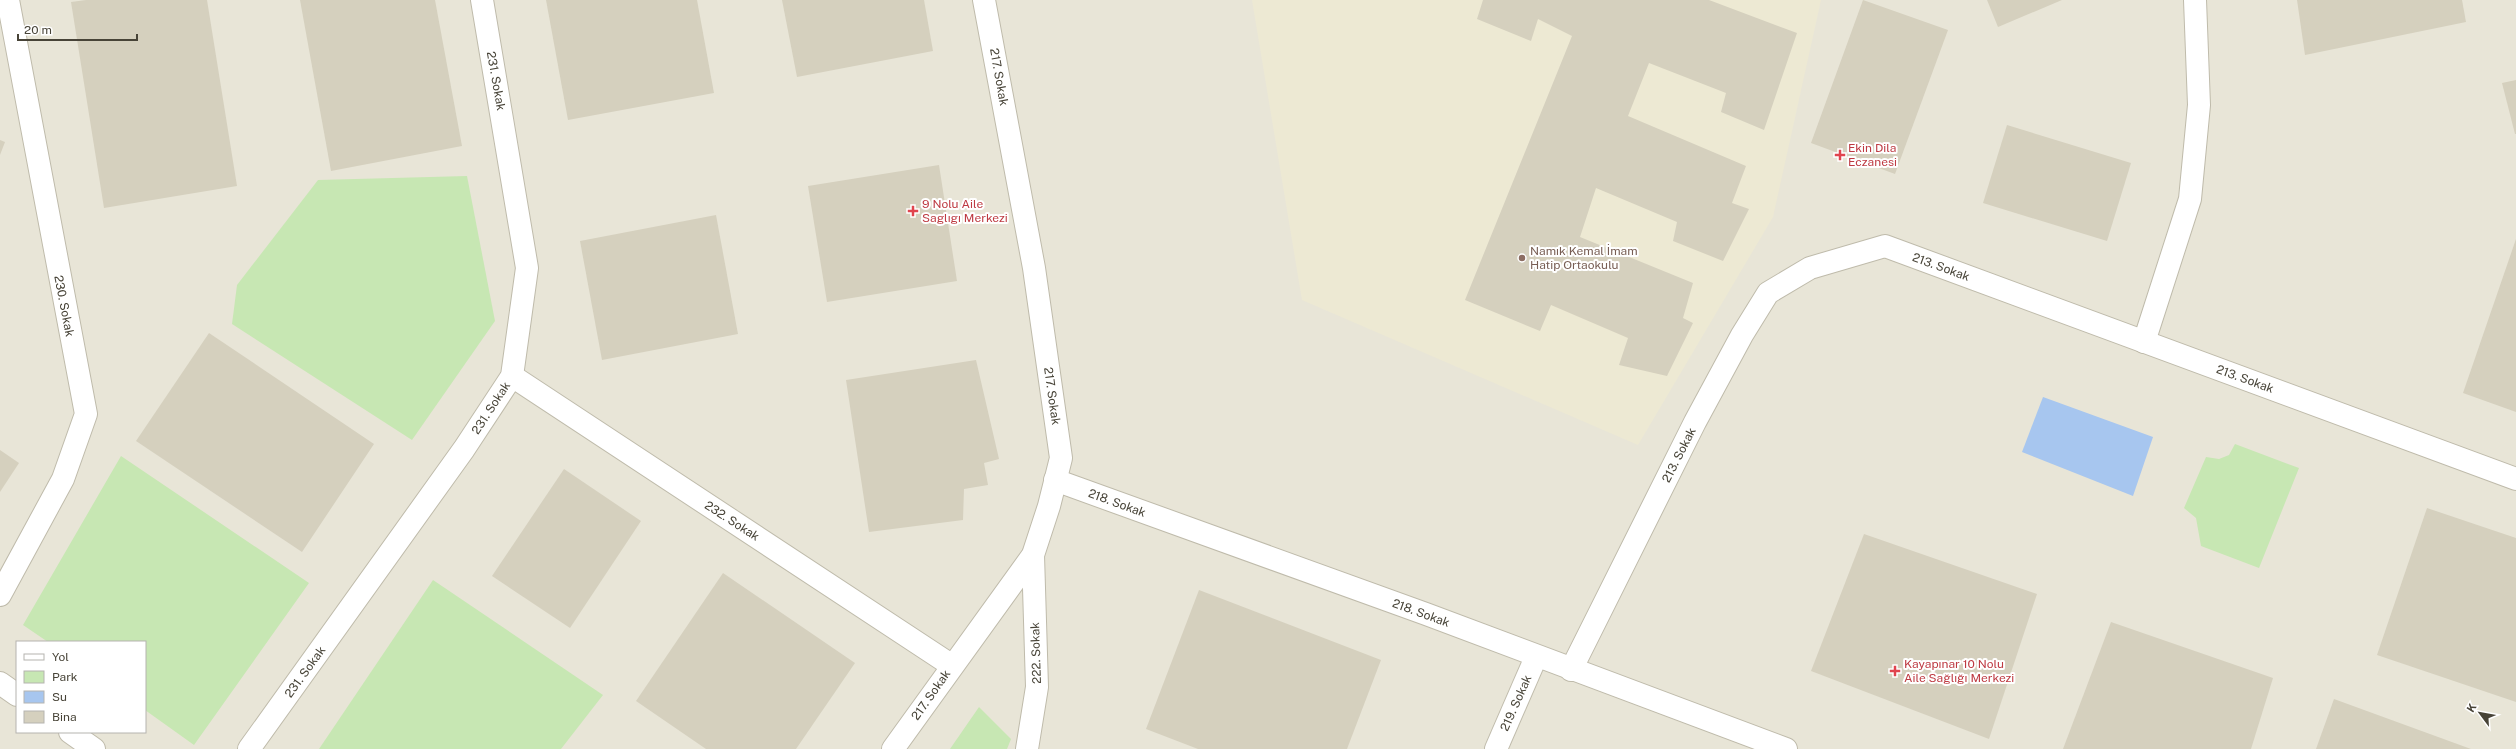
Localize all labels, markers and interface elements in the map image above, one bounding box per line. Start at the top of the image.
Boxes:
scale bar [18,16,137,42]
text: 20 m [24,23,52,37]
street label: 217. Sokak [987,47,1011,107]
street label: 231. Sokak [484,50,508,112]
place label: Ekin Dila Eczanesi [1848,141,1897,169]
marker: Ekin Dila Eczanesi [1835,150,1845,160]
place label: 9 Nolu Aile Saglıgı Merkezi [922,197,1008,225]
marker: 9 Nolu Aile Saglıgı Merkezi [907,205,919,217]
place label: Namık Kemal İmam Hatip Ortaokulu [1530,244,1638,272]
street label: 213. Sokak [1910,250,1972,284]
marker: Namık Kemal İmam Hatip Ortaokulu [1517,253,1527,263]
street label: 230. Sokak [51,274,77,338]
street label: 213. Sokak [2214,362,2276,396]
street label: 217. Sokak [1041,366,1063,426]
street label: 231. Sokak [469,379,513,437]
street label: 213. Sokak [1659,425,1699,485]
street label: 218. Sokak [1086,486,1148,520]
street label: 232. Sokak [702,498,762,544]
street label: 218. Sokak [1390,596,1452,630]
street label: 222. Sokak [1028,622,1044,684]
legend [16,641,146,733]
street label: 231. Sokak [282,643,328,700]
text: Yol [52,650,69,664]
place label: Kayapınar 10 Nolu Aile Sağlığı Merkezi [1904,657,2014,685]
marker: Kayapınar 10 Nolu Aile Sağlığı Merkezi [1889,665,1901,677]
street label: 217. Sokak [909,667,954,723]
text: Park [52,670,78,684]
street label: 219. Sokak [1497,673,1535,733]
text: Su [52,690,67,704]
north arrow [2460,693,2500,733]
text: K [2464,701,2479,714]
text: Bina [52,710,77,724]

